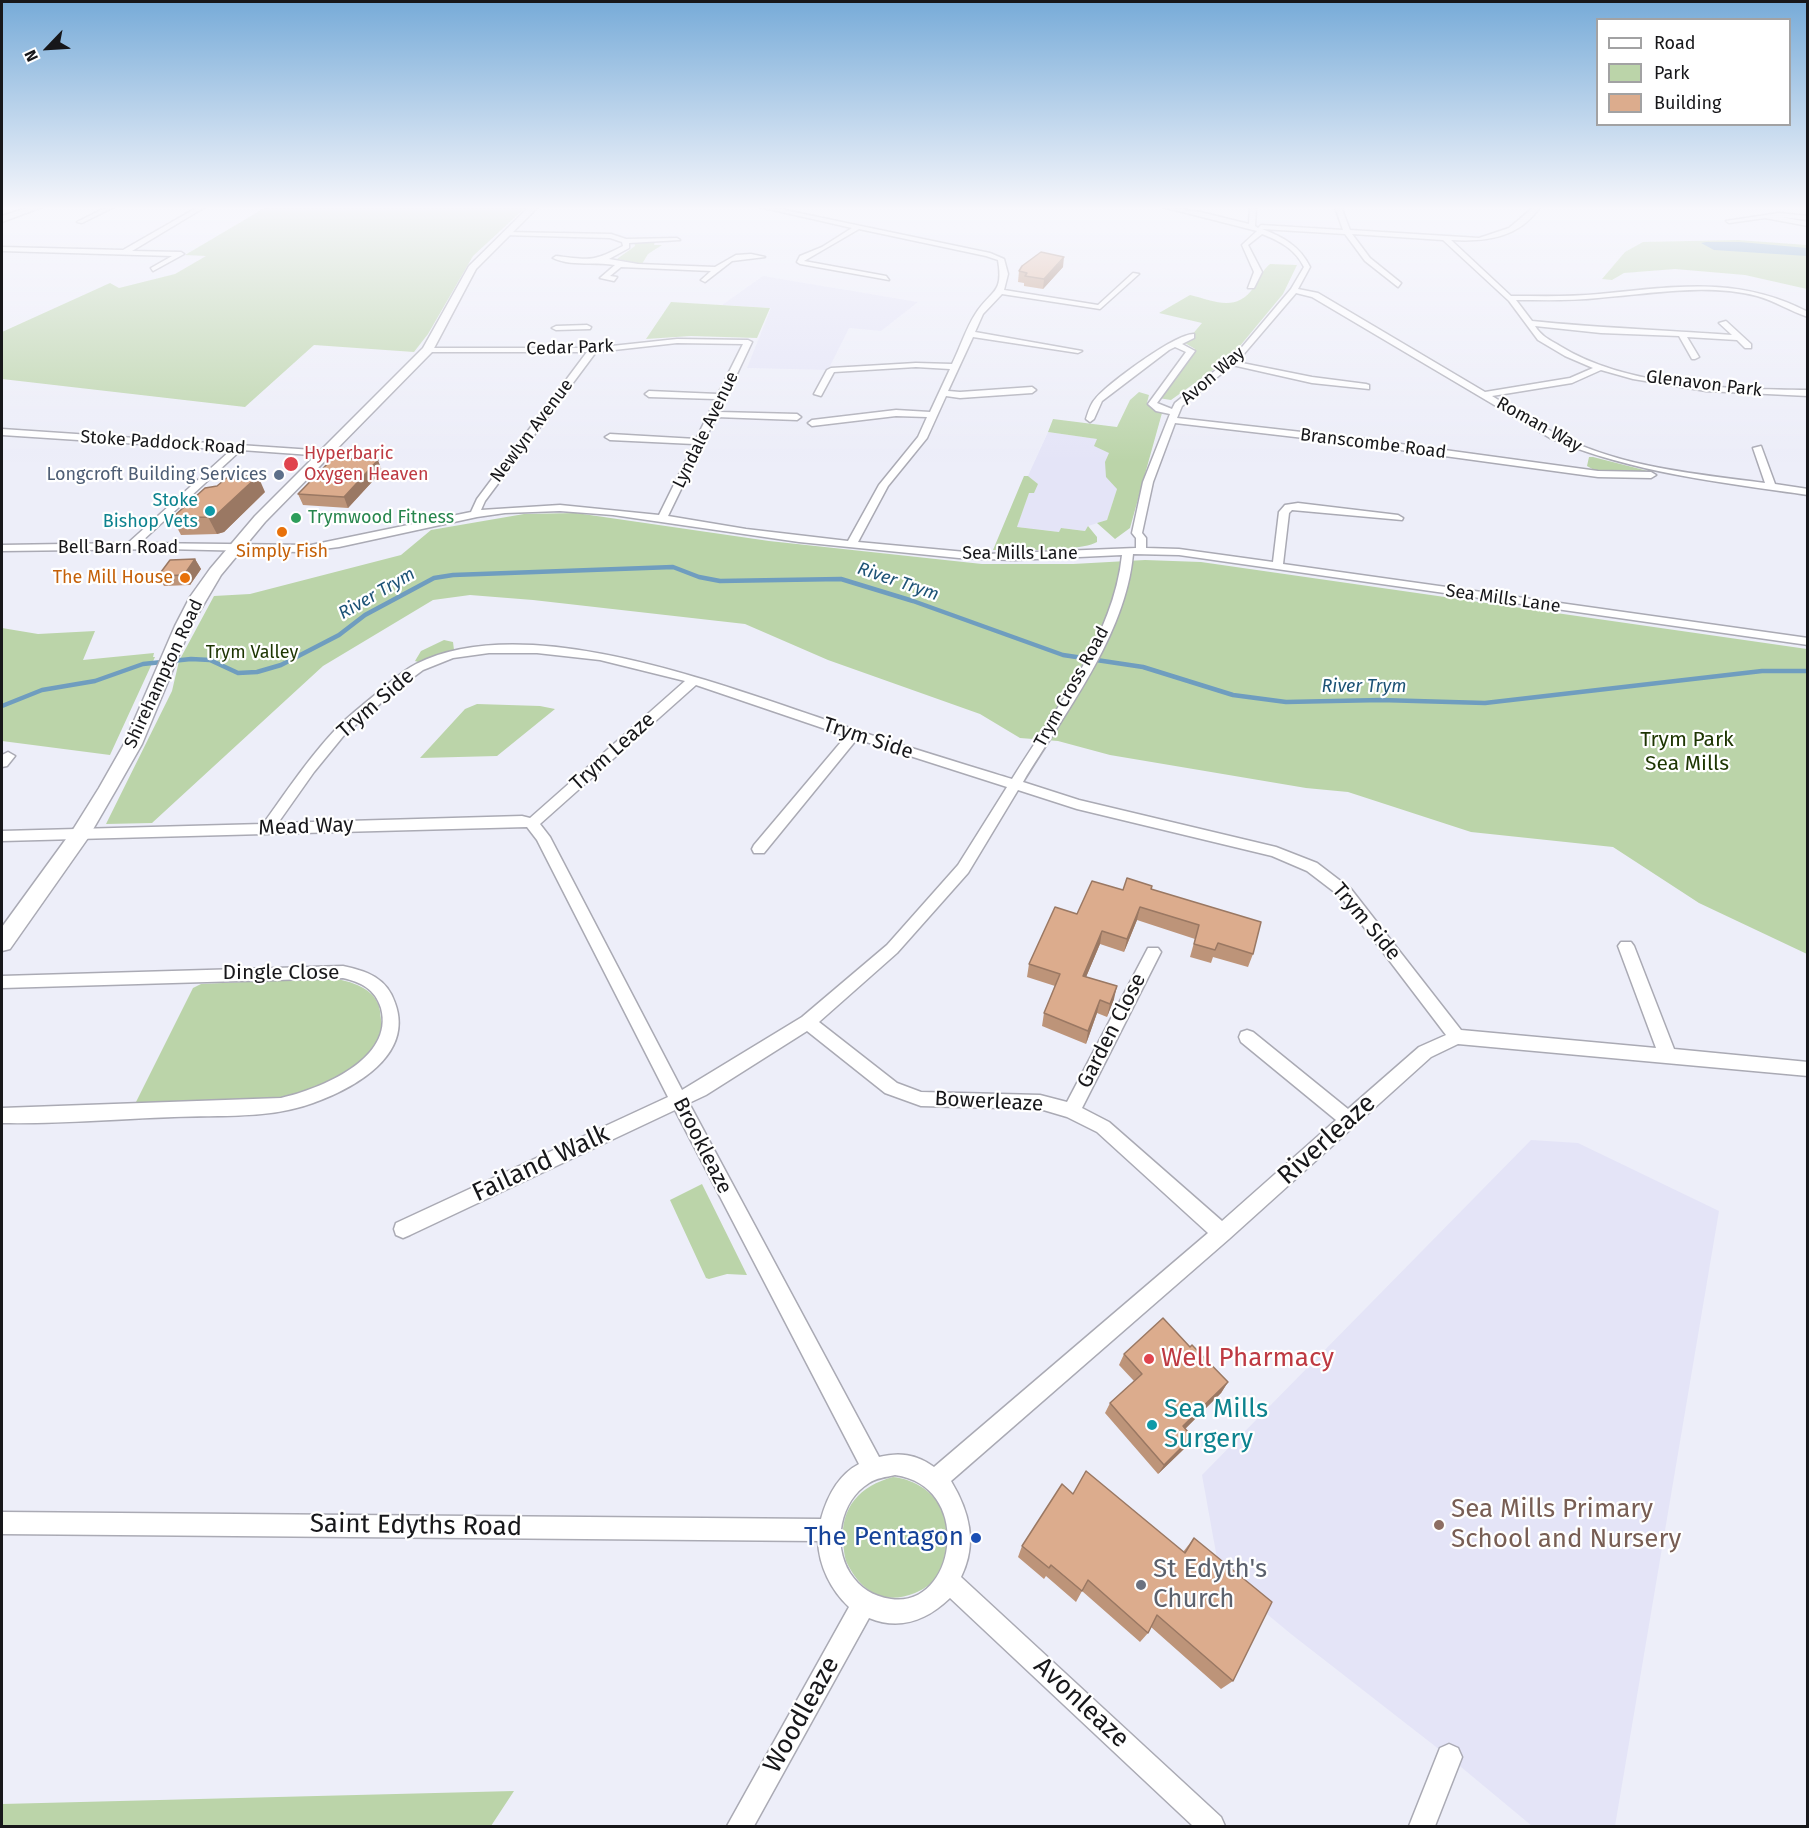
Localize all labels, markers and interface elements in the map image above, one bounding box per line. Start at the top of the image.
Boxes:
north arrow [18,18,78,78]
legend [1596,18,1791,126]
text: Road [1654,32,1696,54]
text: N [20,47,42,65]
text: Park [1654,62,1689,84]
text: Building [1654,92,1721,114]
street label: Cedar Park [526,336,614,360]
street label: Avon Way [1177,342,1249,410]
street label: Glenavon Park [1645,366,1763,402]
street label: Lyndale Avenue [668,368,744,492]
street label: Newlyn Avenue [486,375,578,487]
street label: Roman Way [1492,393,1586,457]
street label: Branscombe Road [1299,424,1447,464]
street label: Stoke Paddock Road [80,426,246,460]
place label: Hyperbaric Oxygen Heaven [304,443,429,486]
marker: Hyperbaric Oxygen Heaven [282,455,300,473]
place label: Longcroft Building Services [46,464,267,486]
marker: Longcroft Building Services [272,468,286,482]
place label: Stoke Bishop Vets [103,490,198,532]
marker: Stoke Bishop Vets [203,504,217,518]
place label: Trymwood Fitness [308,507,454,529]
marker: Trymwood Fitness [289,511,303,525]
marker: Simply Fish [275,525,289,539]
street label: Bell Barn Road [58,537,178,559]
place label: Simply Fish [236,541,328,563]
street label: Sea Mills Lane [962,543,1078,565]
water label: River Trym [854,558,942,606]
water label: River Trym [335,563,419,625]
place label: The Mill House [53,567,173,589]
marker: The Mill House [178,571,192,585]
street label: Sea Mills Lane [1444,580,1562,618]
street label: Shirehampton Road [120,596,208,752]
street label: Trym Cross Road [1030,623,1114,751]
park label: Trym Valley [206,642,298,664]
street label: Trym Side [332,664,420,744]
water label: River Trym [1322,676,1406,698]
street label: Trym Leaze [565,707,661,797]
street label: Trym Side [820,713,916,765]
park label: Trym Park Sea Mills [1640,727,1734,777]
street label: Mead Way [258,813,354,841]
street label: Trym Side [1326,878,1406,966]
street label: Dingle Close [223,960,339,986]
street label: Garden Close [1072,970,1152,1092]
street label: Bowerleaze [934,1087,1044,1117]
street label: Riverleaze [1272,1088,1382,1192]
street label: Brookleaze [667,1094,737,1198]
street label: Failand Walk [468,1119,614,1209]
place label: Well Pharmacy [1161,1343,1334,1375]
marker: Well Pharmacy [1142,1352,1156,1366]
place label: Sea Mills Surgery [1164,1394,1268,1456]
marker: Sea Mills Surgery [1145,1418,1159,1432]
place label: Sea Mills Primary School and Nursery [1451,1494,1681,1556]
street label: Saint Edyths Road [309,1509,523,1543]
marker: Sea Mills Primary School and Nursery [1432,1518,1446,1532]
place label: The Pentagon [804,1522,964,1554]
marker: The Pentagon [969,1531,983,1545]
place label: St Edyth's Church [1153,1554,1267,1616]
marker: St Edyth's Church [1134,1578,1148,1592]
street label: Woodleaze [757,1651,847,1779]
street label: Avonleaze [1027,1651,1135,1755]

